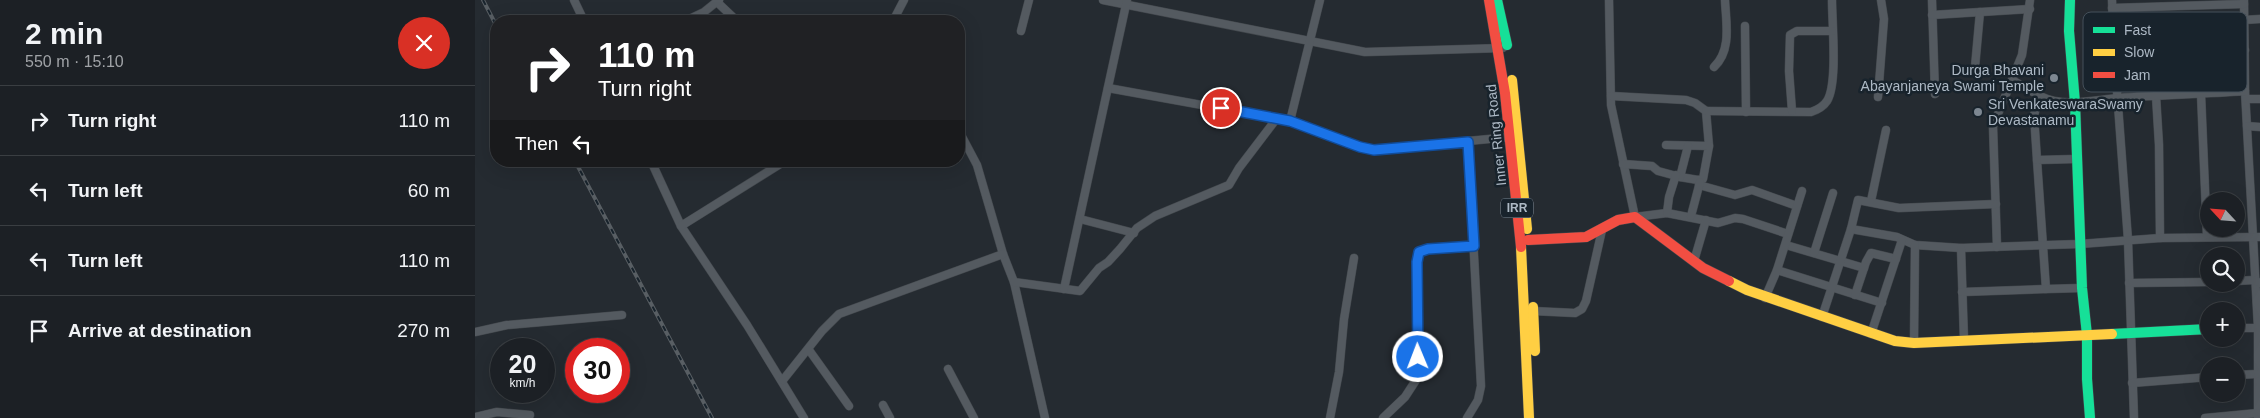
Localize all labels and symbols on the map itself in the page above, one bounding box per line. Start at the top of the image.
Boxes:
legend [2083,12,2247,92]
text: Fast [2124,22,2151,38]
text: Slow [2124,44,2155,60]
place label: Durga Bhavani Abayanjaneya Swami Temple [1861,62,2044,94]
text: Jam [2124,67,2150,83]
marker: Durga Bhavani Abayanjaneya Swami Temple [2048,72,2060,84]
street label: Inner Ring Road [1483,83,1509,187]
pin [1200,87,1242,129]
place label: Sri VenkateswaraSwamy Devastanamu [1988,96,2143,128]
marker: Sri VenkateswaraSwamy Devastanamu [1972,106,1984,118]
north arrow [2200,192,2245,238]
road number: IRR [1501,198,1533,218]
position arrow [1391,330,1443,382]
speed limit sign: 30 [565,338,630,403]

